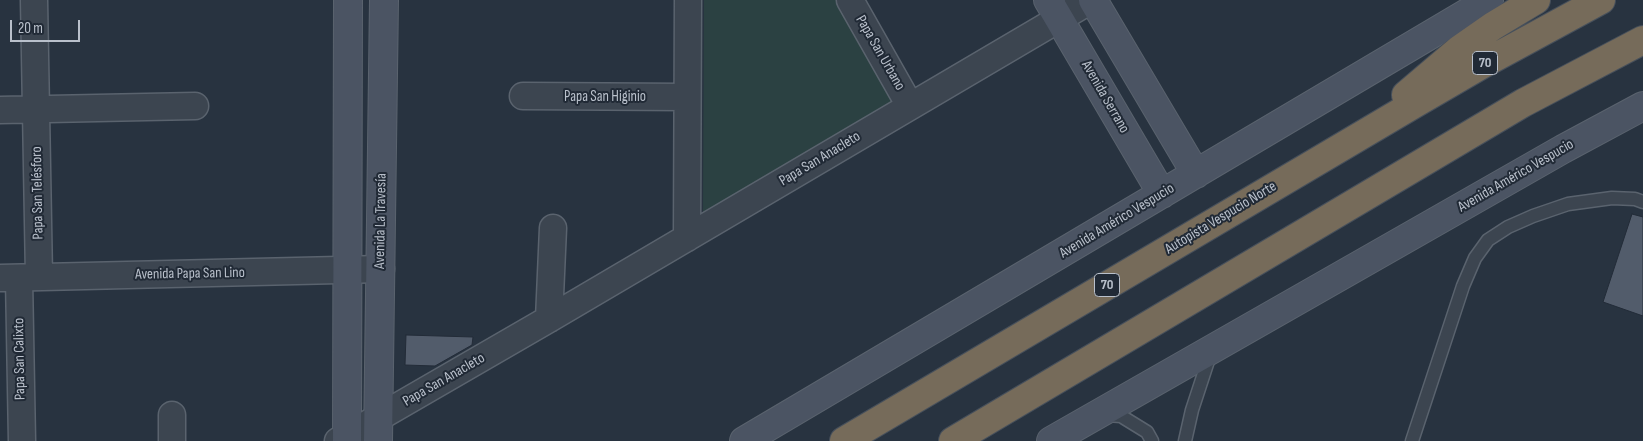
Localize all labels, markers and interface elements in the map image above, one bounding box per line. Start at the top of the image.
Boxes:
scale bar [12,10,82,42]
street label: Papa San Urbano [851,12,909,94]
text: 20 m [18,19,43,38]
road number: 70 [1472,52,1498,74]
street label: Avenida Serrano [1077,58,1133,136]
street label: Papa San Higinio [564,88,646,106]
street label: Papa San Anacleto [776,128,864,190]
street label: Avenida Américo Vespucio [1455,136,1577,216]
street label: Papa San Telésforo [28,146,48,240]
street label: Avenida La Travesía [371,173,391,269]
street label: Autopista Vespucio Norte [1162,178,1280,258]
street label: Avenida Américo Vespucio [1056,180,1178,262]
street label: Avenida Papa San Lino [135,264,245,284]
road number: 70 [1094,274,1120,296]
street label: Papa San Calixto [10,318,30,400]
street label: Papa San Anacleto [400,349,488,411]

